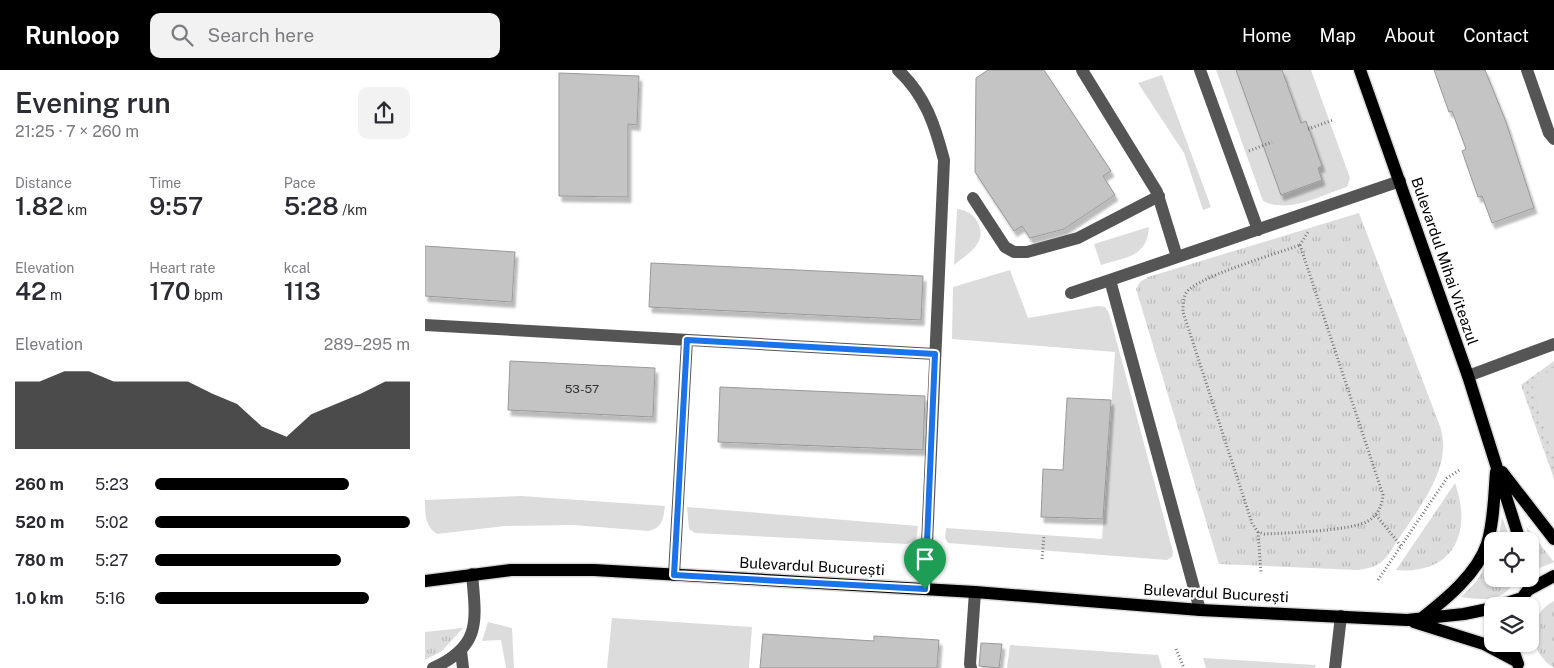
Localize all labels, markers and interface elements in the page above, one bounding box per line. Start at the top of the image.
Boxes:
search box [150,13,500,58]
text: Runloop [25,21,120,49]
icon: search [168,21,196,49]
text: Search here [208,24,314,46]
text: Home [1242,25,1292,46]
text: Map [1320,25,1356,46]
text: About [1384,25,1435,46]
text: Contact [1463,25,1529,46]
text: Evening run [15,86,171,119]
button: share [358,87,410,139]
text: 21:25 · 7 × 260 m [15,122,139,141]
text: Distance [15,175,72,191]
text: Time [149,175,181,191]
text: Pace [284,175,316,191]
street label: Bulevardul Mihai Viteazul [1408,175,1482,347]
text: 1.82 [15,191,64,221]
text: 9:57 [149,191,203,221]
text: 5:28 [284,191,339,221]
text: km [64,202,87,218]
text: /km [339,202,367,218]
text: Elevation [15,260,74,276]
text: Heart rate [149,260,216,276]
text: kcal [284,260,311,276]
text: 42 [15,276,47,306]
text: 170 [149,276,191,306]
text: 113 [284,276,321,306]
text: m [47,287,62,303]
text: bpm [191,287,223,303]
text: Elevation [15,335,83,354]
text: 289–295 m [324,335,410,354]
house number: 53-57 [565,382,599,396]
text: 260 m [15,475,64,494]
text: 5:23 [95,475,129,494]
text: 520 m [15,513,64,532]
text: 5:02 [95,513,128,532]
map controls [1484,532,1539,652]
button: locate [1484,532,1539,587]
pin [904,538,946,589]
icon: arrive [911,545,939,573]
text: 780 m [15,551,64,570]
text: 5:27 [95,551,128,570]
street label: Bulevardul București [739,554,885,578]
street label: Bulevardul București [1143,581,1289,605]
text: 1.0 km [15,589,64,608]
text: 5:16 [95,589,125,608]
button: layers [1484,597,1539,652]

